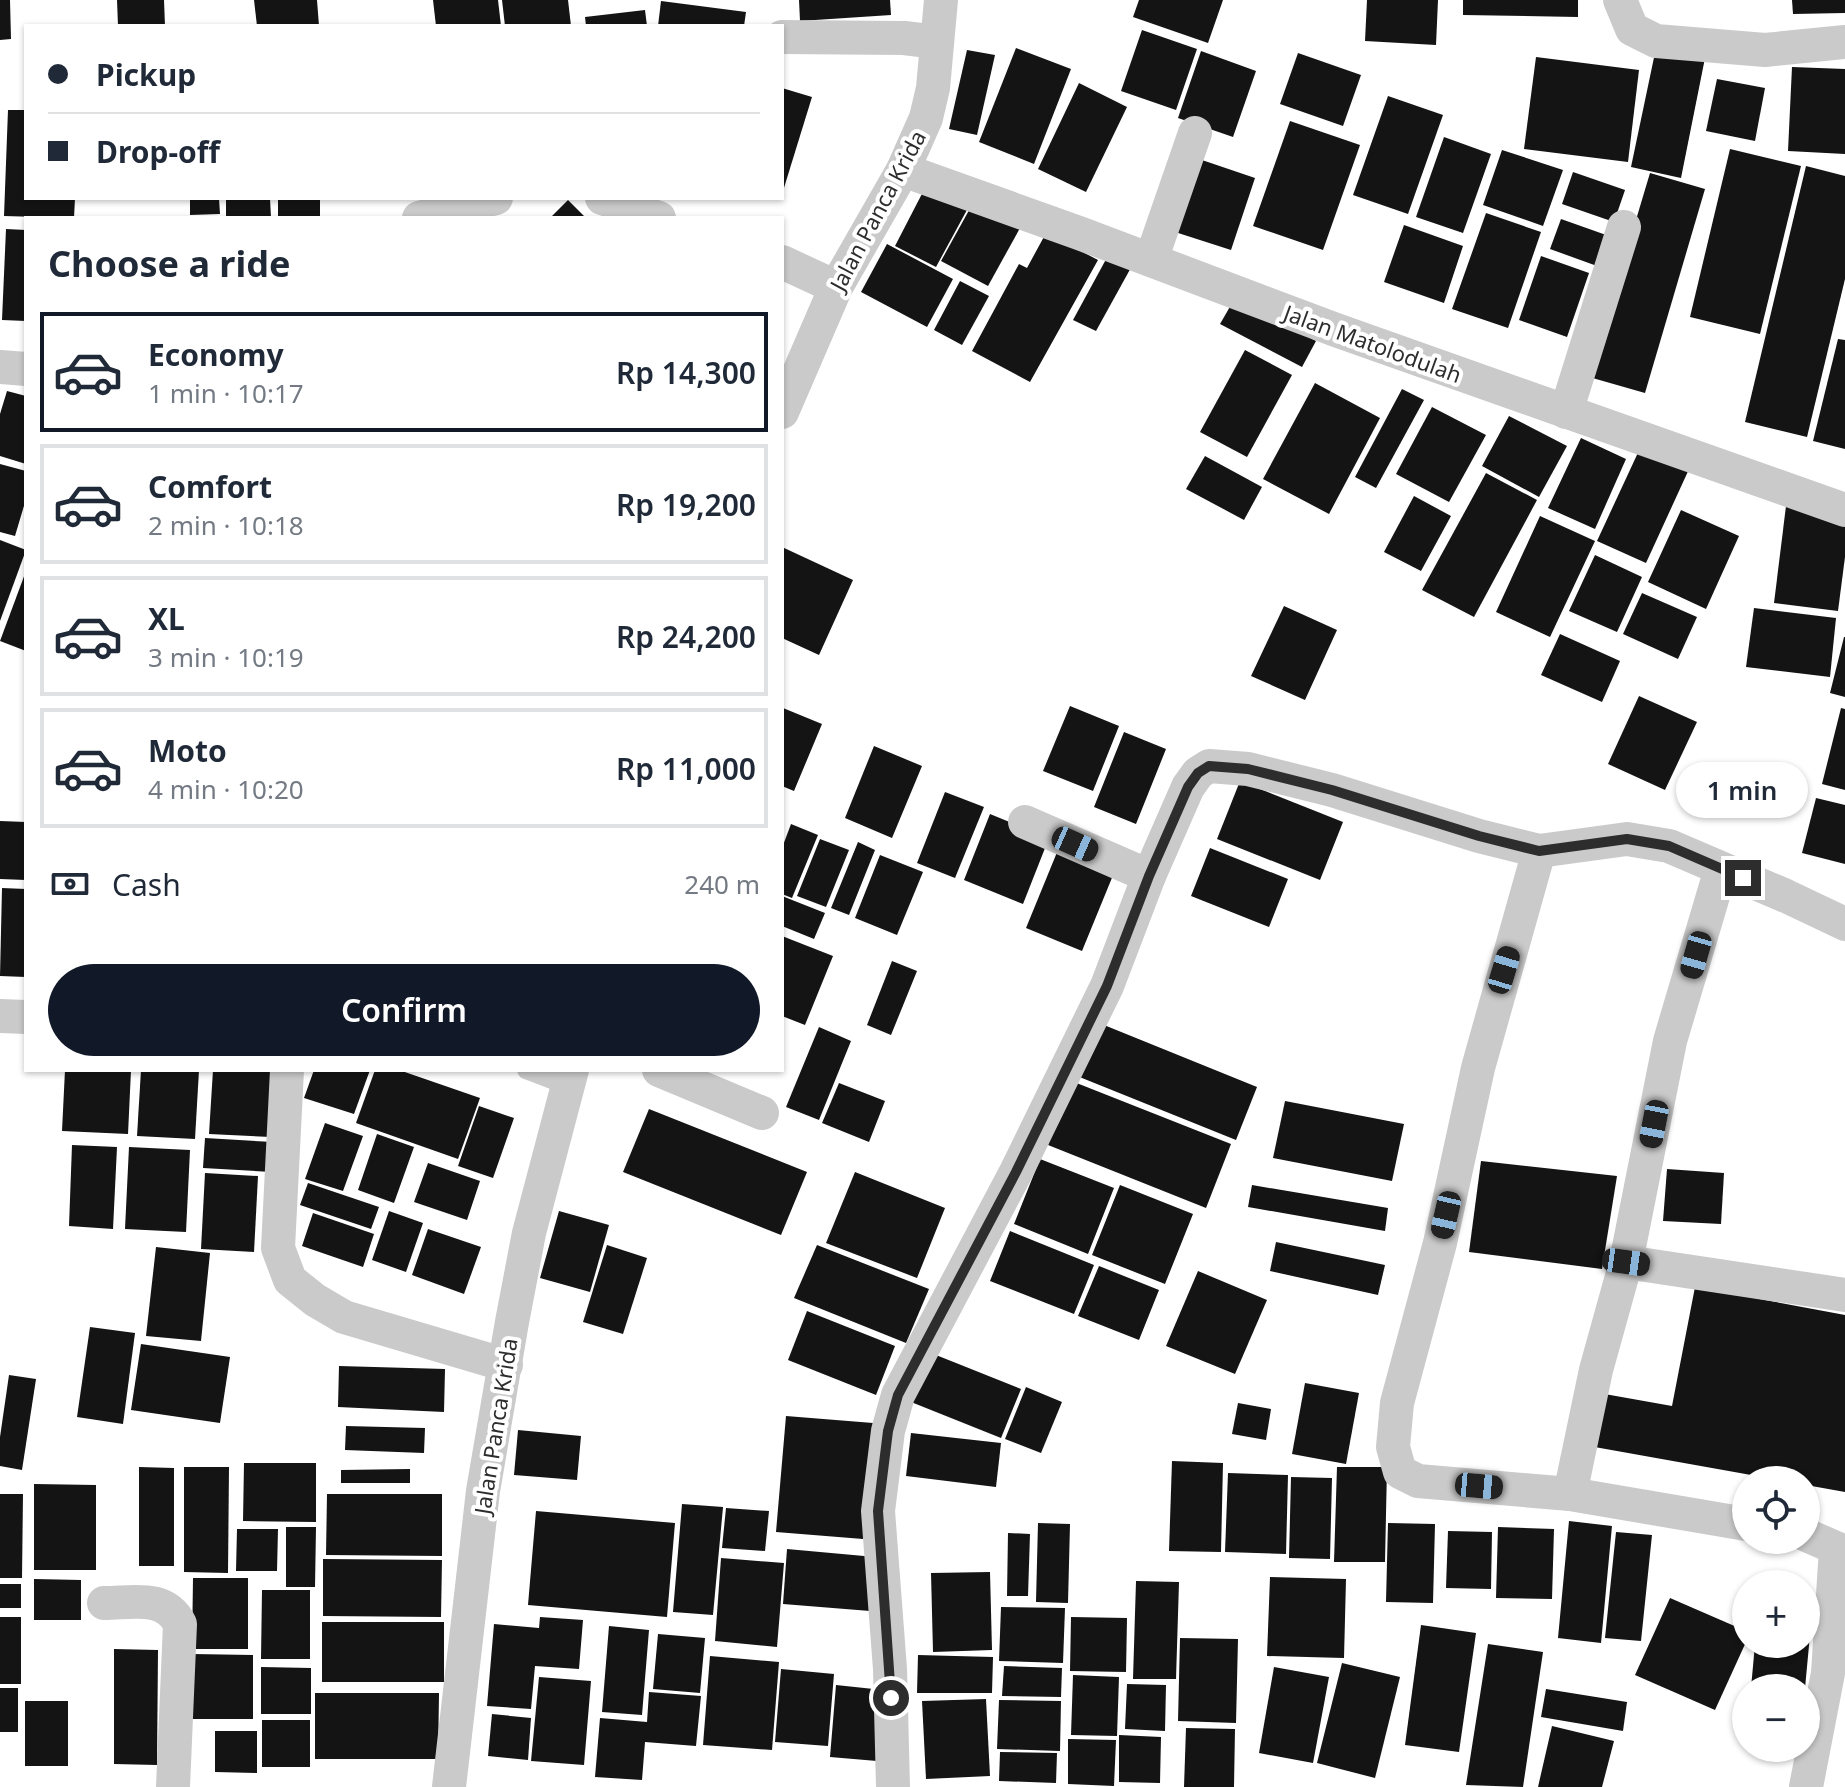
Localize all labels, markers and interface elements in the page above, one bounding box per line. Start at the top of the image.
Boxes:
text: Pickup [96,54,196,95]
street label: Jalan Panca Krida [821,124,932,297]
text: Drop-off [96,131,220,172]
text: Choose a ride [48,239,290,288]
street label: Jalan Matolodulah [1278,296,1466,389]
text: Economy [148,334,284,375]
icon: car [52,336,124,408]
text: Rp 14,300 [616,352,756,393]
text: 1 min · 10:17 [148,375,304,411]
text: Comfort [148,466,272,507]
icon: car [52,468,124,540]
text: Rp 19,200 [616,484,756,525]
text: 2 min · 10:18 [148,507,304,543]
text: XL [148,598,185,639]
icon: car [52,600,124,672]
text: Rp 24,200 [616,616,756,657]
text: 3 min · 10:19 [148,639,304,675]
text: Moto [148,730,227,771]
icon: car [52,732,124,804]
text: Rp 11,000 [616,748,756,789]
callout: 1 min [1677,762,1809,818]
text: 4 min · 10:20 [148,771,304,807]
text: 1 min [1707,772,1777,808]
car [1048,823,1102,865]
route end [1725,860,1761,896]
icon: cash [48,862,92,906]
text: Cash [112,864,181,905]
text: 240 m [684,866,760,902]
car [1678,929,1714,981]
car [1486,944,1522,996]
button: Confirm [48,964,760,1056]
car [1638,1098,1670,1150]
car [1429,1189,1463,1241]
car [1601,1247,1651,1277]
street label: Jalan Panca Krida [466,1336,524,1518]
map controls [1732,1466,1820,1762]
button: locate [1732,1466,1820,1554]
car [1454,1472,1504,1500]
button: + [1732,1570,1820,1658]
button: − [1732,1674,1820,1762]
route start [873,1680,909,1716]

